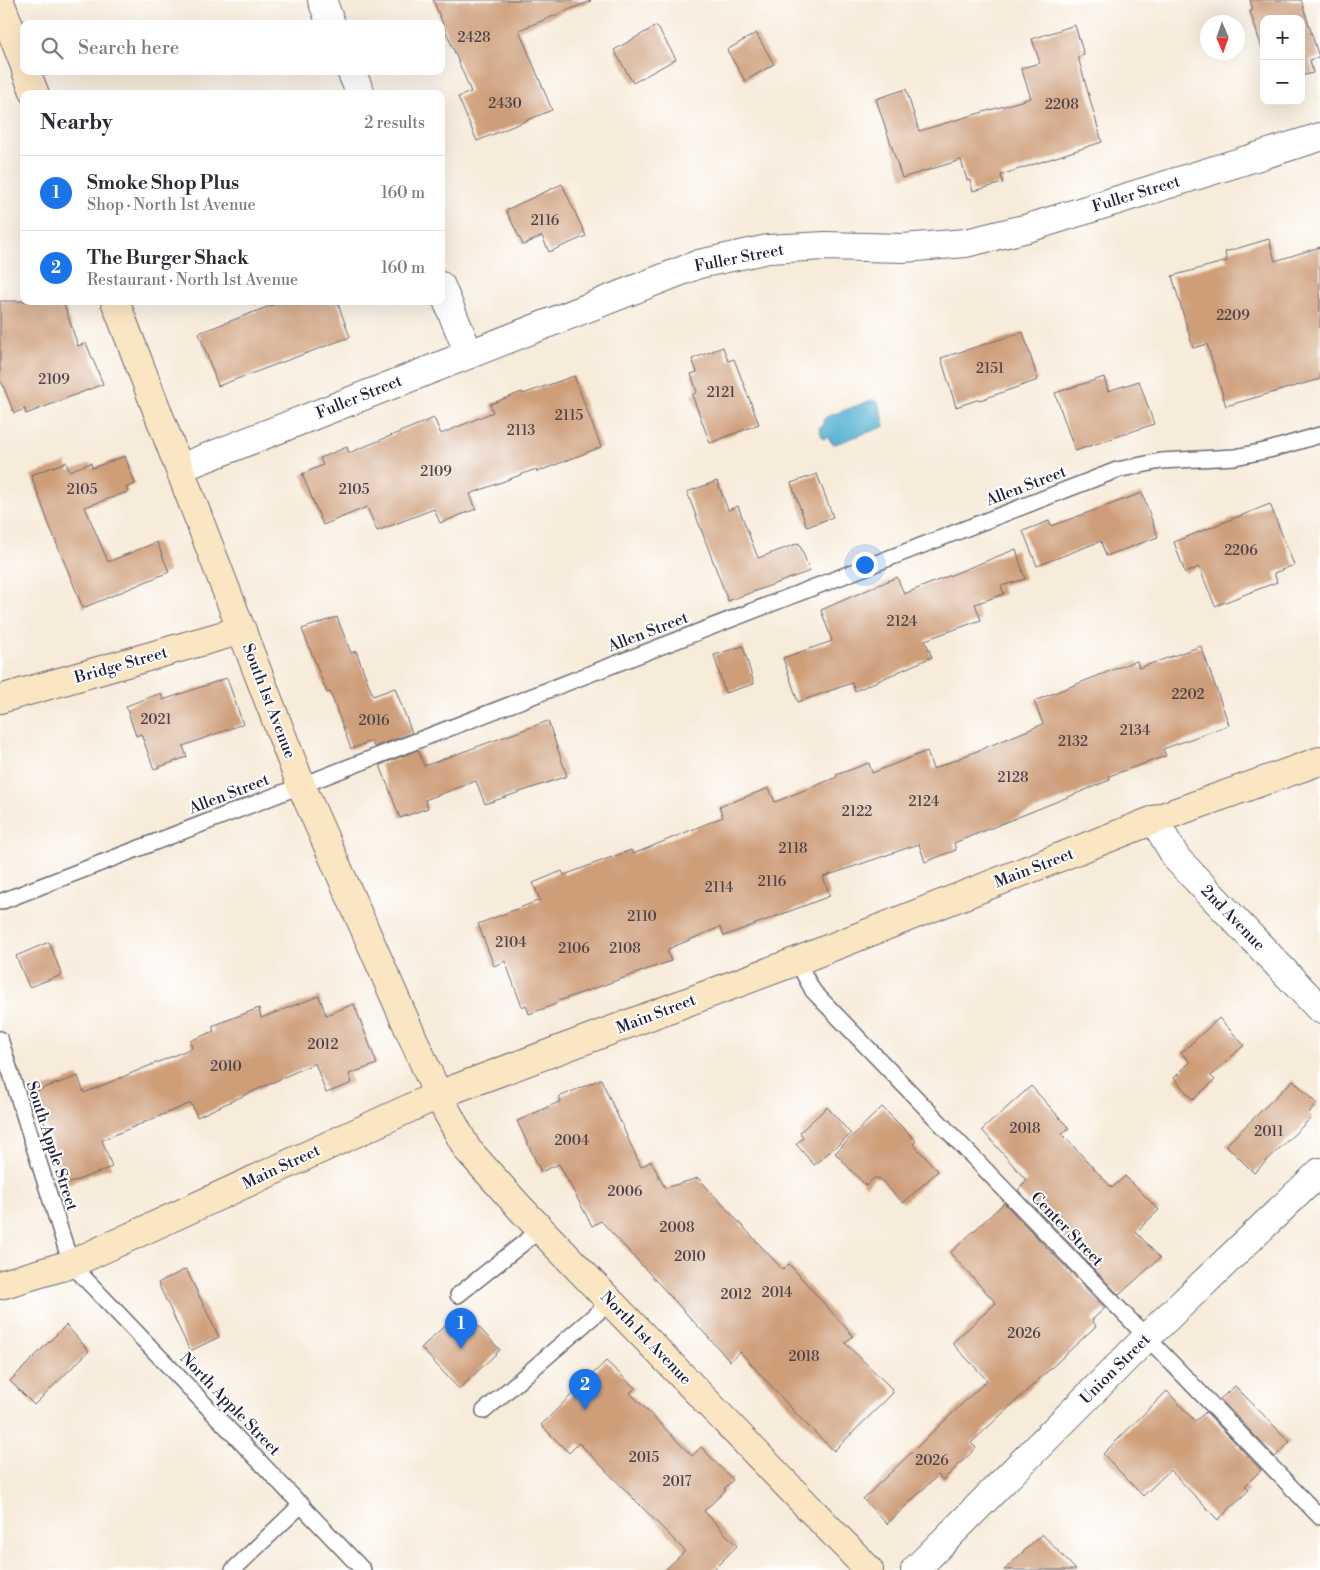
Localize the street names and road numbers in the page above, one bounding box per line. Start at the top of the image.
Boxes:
street label: Fuller Street [1090,171,1183,217]
street label: Fuller Street [693,239,786,276]
street label: Fuller Street [313,371,405,423]
street label: Allen Street [982,461,1069,511]
street label: Allen Street [604,607,691,657]
street label: South 1st Avenue [238,641,300,761]
street label: Bridge Street [71,642,170,688]
street label: Allen Street [185,769,272,819]
street label: Main Street [991,844,1077,892]
street label: 2nd Avenue [1197,881,1269,955]
street label: Main Street [613,990,699,1038]
street label: South Apple Street [22,1079,82,1214]
street label: Main Street [239,1140,324,1194]
street label: Center Street [1027,1188,1108,1271]
street label: North 1st Avenue [596,1287,696,1389]
street label: Union Street [1076,1329,1155,1408]
street label: North Apple Street [176,1348,285,1460]

